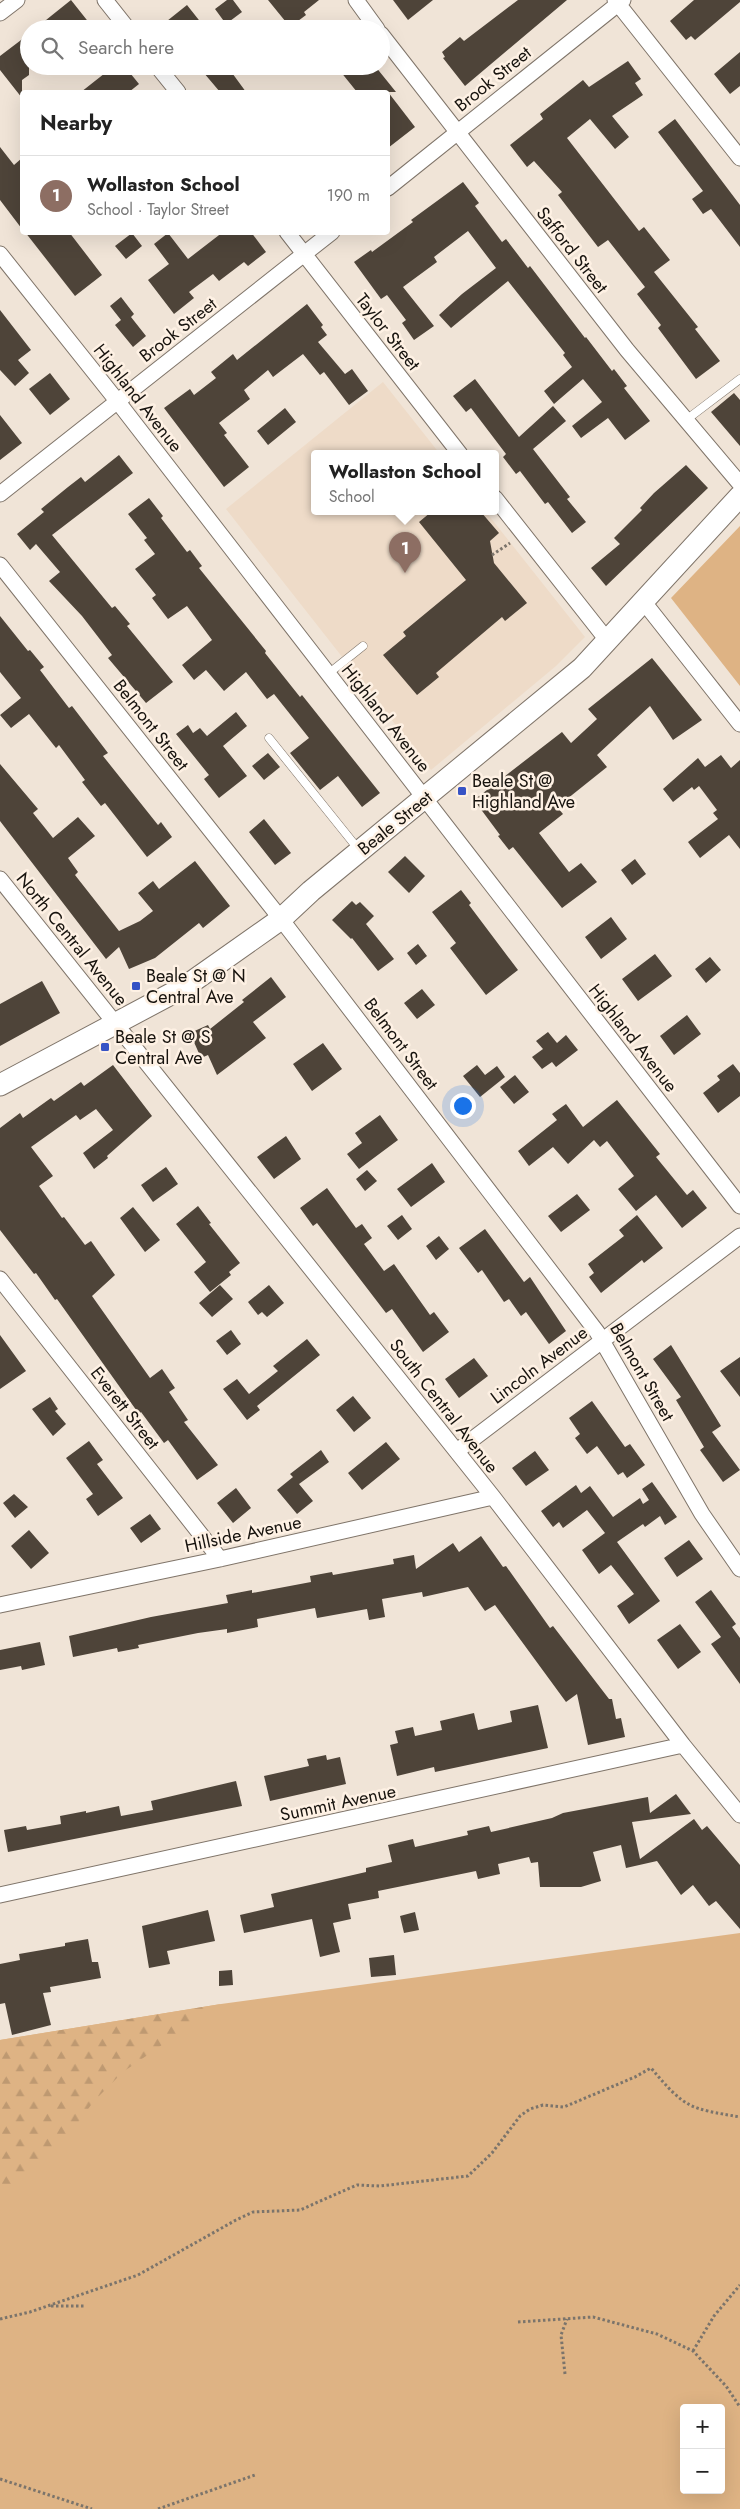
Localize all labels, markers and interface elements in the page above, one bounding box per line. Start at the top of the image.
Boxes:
search box [20,20,390,75]
icon: search [38,34,66,62]
text: Search here [78,34,174,61]
street label: Brook Street [449,40,537,118]
text: Nearby [40,108,112,138]
text: Wollaston School [87,171,240,198]
text: 1 [52,184,60,207]
text: 190 m [327,184,370,207]
text: School · Taylor Street [87,198,229,221]
street label: Safford Street [530,201,614,299]
street label: Taylor Street [350,288,427,377]
street label: Brook Street [134,291,223,369]
street label: Highland Avenue [87,338,189,458]
popup [311,450,499,515]
text: Wollaston School [329,458,481,485]
text: School [329,485,375,508]
pin: 1 [389,532,421,573]
street label: Highland Avenue [335,658,437,778]
street label: Belmont Street [107,674,195,777]
place label: Beale St @ Highland Ave [472,768,575,815]
street label: Beale Street [352,784,439,861]
marker: Beale St @ Highland Ave [456,785,468,797]
street label: North Central Avenue [10,867,134,1011]
place label: Beale St @ N Central Ave [146,963,246,1010]
street label: Highland Avenue [582,978,684,1098]
marker: Beale St @ N Central Ave [130,980,142,992]
street label: Belmont Street [358,992,445,1096]
place label: Beale St @ S Central Ave [115,1024,211,1071]
marker: Beale St @ S Central Ave [99,1041,111,1053]
your location [450,1093,476,1119]
street label: Belmont Street [603,1318,681,1426]
street label: Lincoln Avenue [485,1320,593,1410]
street label: South Central Avenue [383,1333,505,1479]
street label: Everett Street [84,1361,166,1456]
street label: Hillside Avenue [182,1509,304,1559]
street label: Summit Avenue [278,1778,398,1828]
map controls [680,2404,725,2494]
button: + [680,2404,725,2449]
button: − [680,2449,725,2494]

